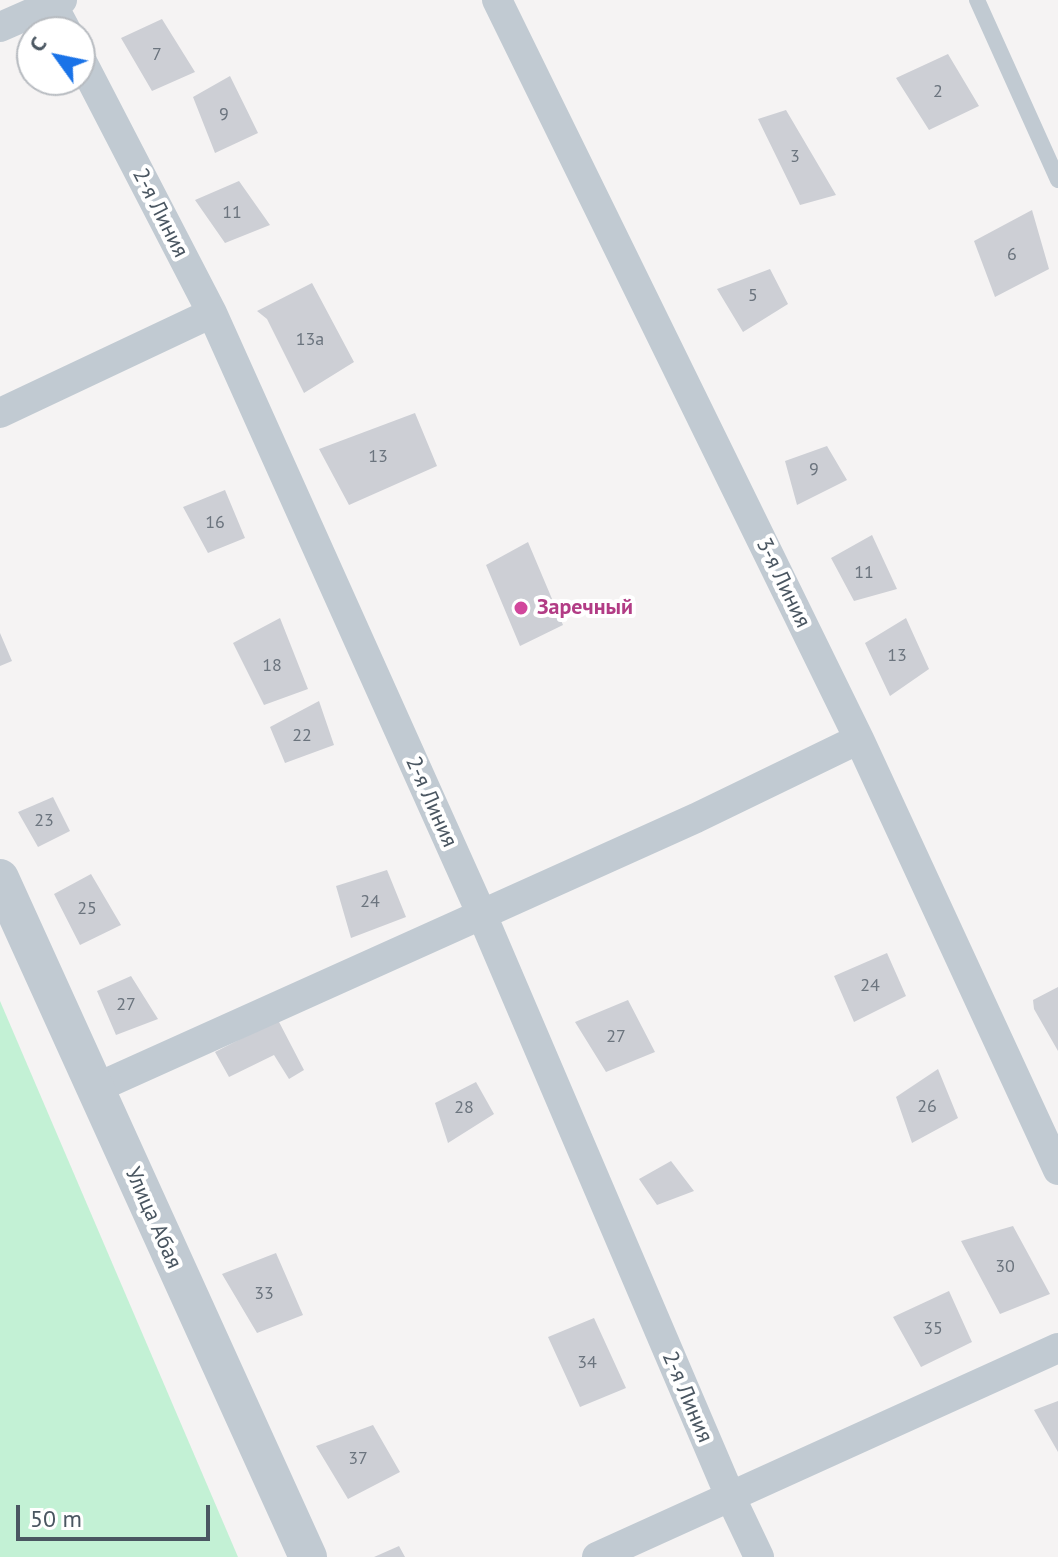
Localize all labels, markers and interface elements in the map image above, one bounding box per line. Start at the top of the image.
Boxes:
north arrow [16,16,96,96]
text: С [22,31,53,57]
house number: 7 [152,44,162,66]
house number: 2 [933,81,943,103]
house number: 9 [219,104,229,126]
house number: 3 [790,146,800,168]
street label: 2-я Линия [126,164,194,262]
house number: 11 [222,202,242,224]
house number: 6 [1007,244,1017,266]
house number: 5 [748,285,758,307]
house number: 13а [296,329,324,351]
house number: 13 [368,446,388,468]
house number: 9 [809,459,819,481]
house number: 16 [205,512,225,534]
street label: 3-я Линия [750,534,816,632]
house number: 11 [854,562,874,584]
place label: Заречный [537,595,633,621]
marker: Заречный [512,599,530,617]
house number: 13 [887,645,907,667]
house number: 18 [262,655,282,677]
house number: 22 [292,725,312,747]
street label: 2-я Линия [399,753,463,851]
house number: 23 [34,810,54,832]
house number: 24 [360,891,380,913]
house number: 25 [77,898,97,920]
house number: 24 [860,975,880,997]
house number: 27 [116,994,136,1016]
house number: 27 [606,1026,626,1048]
house number: 26 [917,1096,937,1118]
house number: 28 [454,1097,474,1119]
street label: Улица Абая [119,1163,187,1273]
house number: 30 [995,1256,1015,1278]
house number: 33 [254,1283,274,1305]
house number: 35 [923,1318,943,1340]
street label: 2-я Линия [656,1348,718,1446]
house number: 34 [577,1352,597,1374]
house number: 37 [348,1448,368,1470]
scale bar [20,1489,214,1539]
text: 50 m [30,1503,82,1534]

